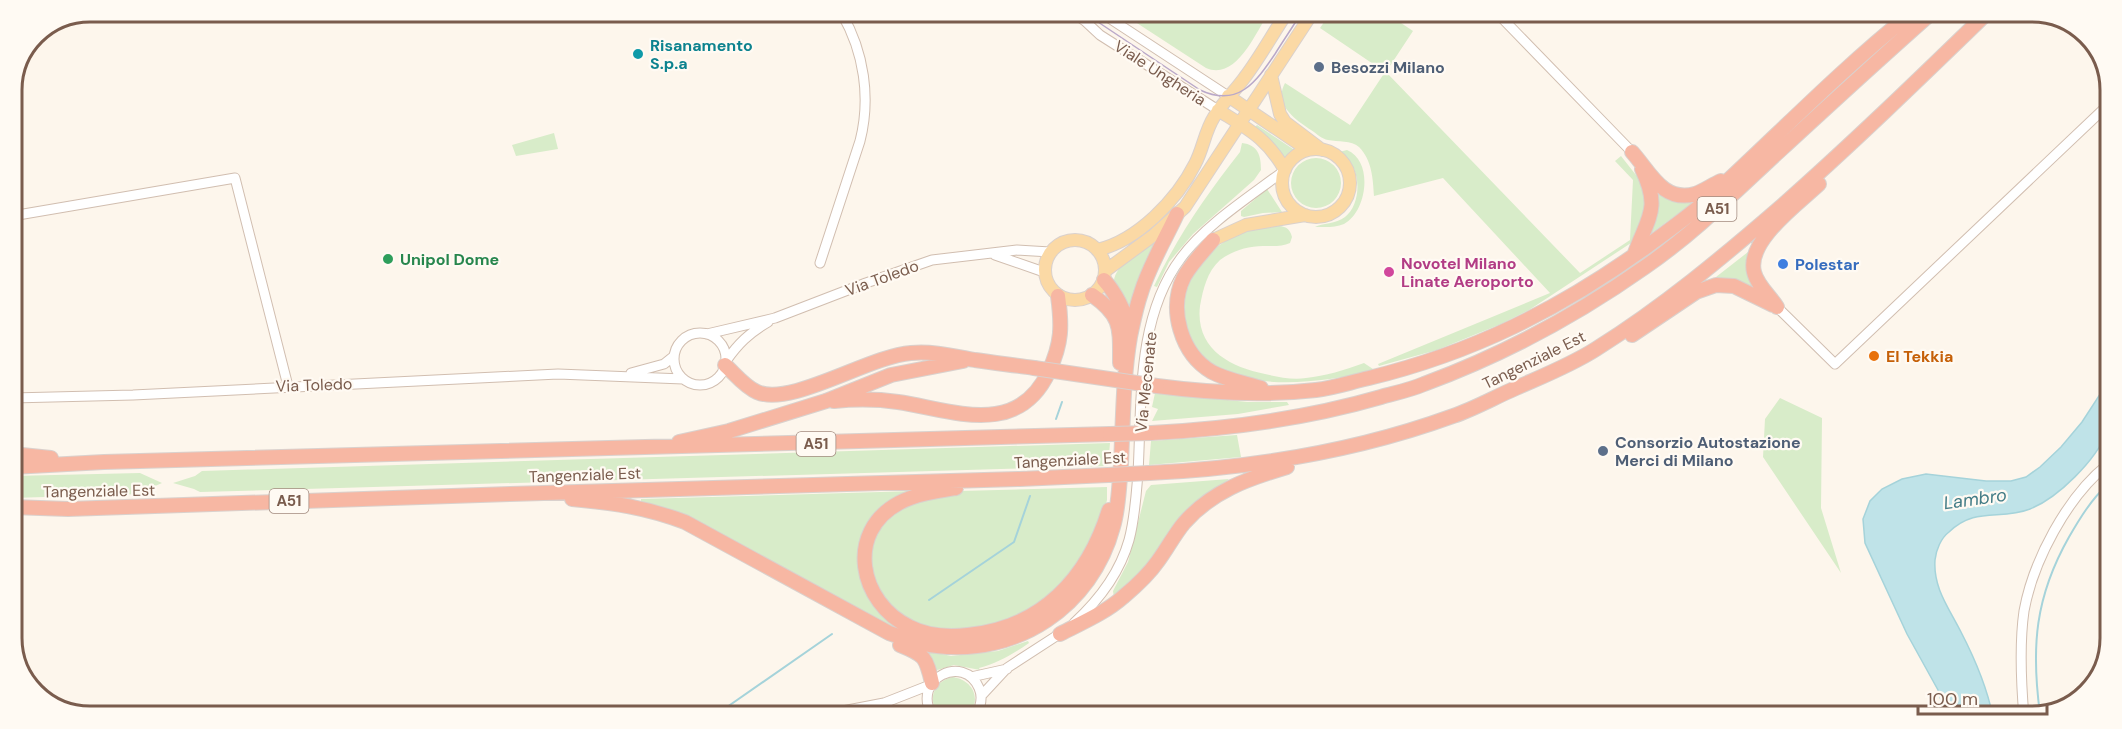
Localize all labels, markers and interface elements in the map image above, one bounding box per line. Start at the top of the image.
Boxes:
place label: Risanamento S.p.a [650,35,753,74]
street label: Viale Ungheria [1110,35,1210,111]
marker: Risanamento S.p.a [631,47,645,61]
place label: Besozzi Milano [1331,57,1445,78]
marker: Besozzi Milano [1312,60,1326,74]
road number: A51 [1698,197,1736,221]
place label: Unipol Dome [400,249,499,270]
marker: Unipol Dome [381,252,395,266]
place label: Novotel Milano Linate Aeroporto [1401,253,1534,292]
place label: Polestar [1795,254,1860,275]
street label: Via Toledo [842,255,922,301]
marker: Polestar [1776,257,1790,271]
marker: Novotel Milano Linate Aeroporto [1382,265,1396,279]
street label: Tangenziale Est [1479,326,1589,394]
street label: Via Mecenate [1130,331,1162,433]
place label: El Tekkia [1886,346,1953,367]
marker: El Tekkia [1867,349,1881,363]
street label: Via Toledo [275,373,353,397]
road number: A51 [796,432,836,456]
place label: Consorzio Autostazione Merci di Milano [1615,432,1801,471]
marker: Consorzio Autostazione Merci di Milano [1596,444,1610,458]
street label: Tangenziale Est [1013,447,1127,473]
street label: Tangenziale Est [528,463,642,487]
street label: Tangenziale Est [43,480,155,502]
water label: Lambro [1942,483,2008,515]
road number: A51 [270,489,308,513]
scale bar [1918,678,2047,716]
text: 100 m [1927,687,1978,711]

